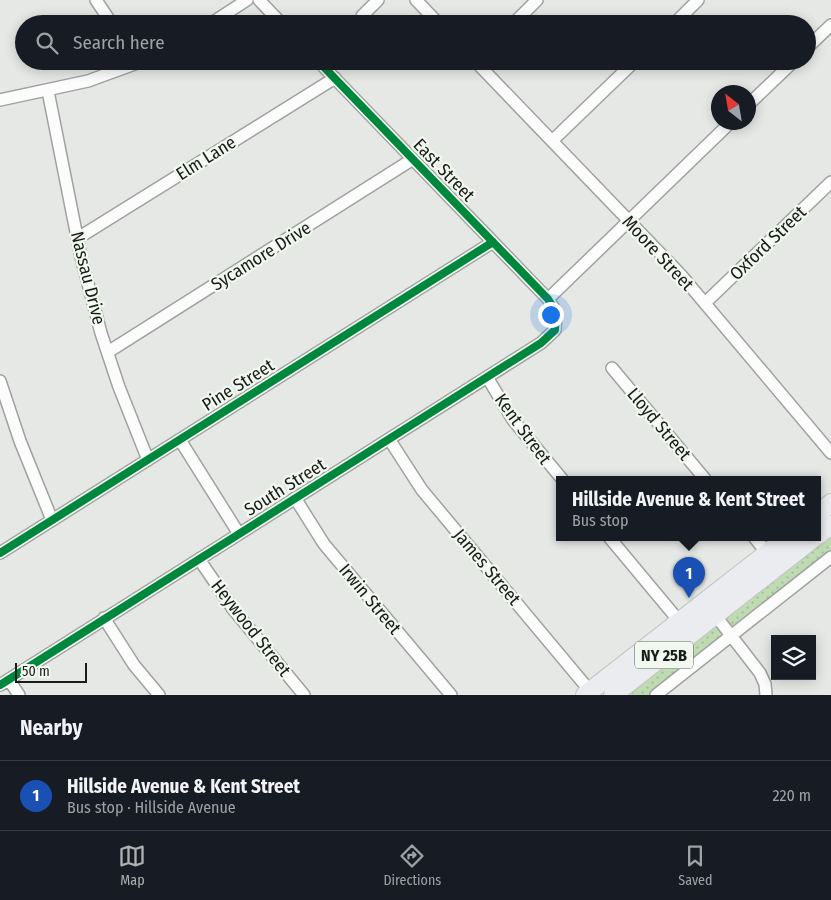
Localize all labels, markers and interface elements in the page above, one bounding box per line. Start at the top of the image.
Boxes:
search box [15,15,816,70]
icon: search [33,29,61,57]
text: Search here [73,31,165,54]
north arrow [711,85,756,130]
street label: Elm Lane [172,131,240,185]
street label: East Street [409,134,479,206]
street label: Oxford Street [725,201,811,285]
street label: Moore Street [618,211,698,295]
street label: Sycamore Drive [207,217,315,295]
street label: Nassau Drive [66,229,110,327]
your location [538,302,564,328]
street label: Pine Street [198,354,278,416]
street label: Lloyd Street [622,383,696,465]
street label: Kent Street [490,389,556,469]
street label: South Street [240,453,330,521]
popup [556,476,821,541]
text: Hillside Avenue & Kent Street [572,488,805,511]
text: Bus stop [572,511,628,530]
street label: James Street [449,524,525,610]
pin: 1 [673,557,705,598]
street label: Irwin Street [334,559,406,639]
street label: Heywood Street [206,575,296,681]
map controls [771,635,816,680]
button: layers [771,635,816,680]
road number: NY 25B [635,642,693,668]
scale bar [15,660,88,683]
text: 50 m [22,663,50,680]
text: Nearby [20,715,82,741]
text: Hillside Avenue & Kent Street [67,775,300,798]
text: 1 [33,786,39,805]
text: 220 m [772,786,811,805]
text: Bus stop · Hillside Avenue [67,798,236,817]
tab: Map [118,842,146,889]
tab: Directions [383,842,441,889]
tab: Saved [678,842,713,889]

